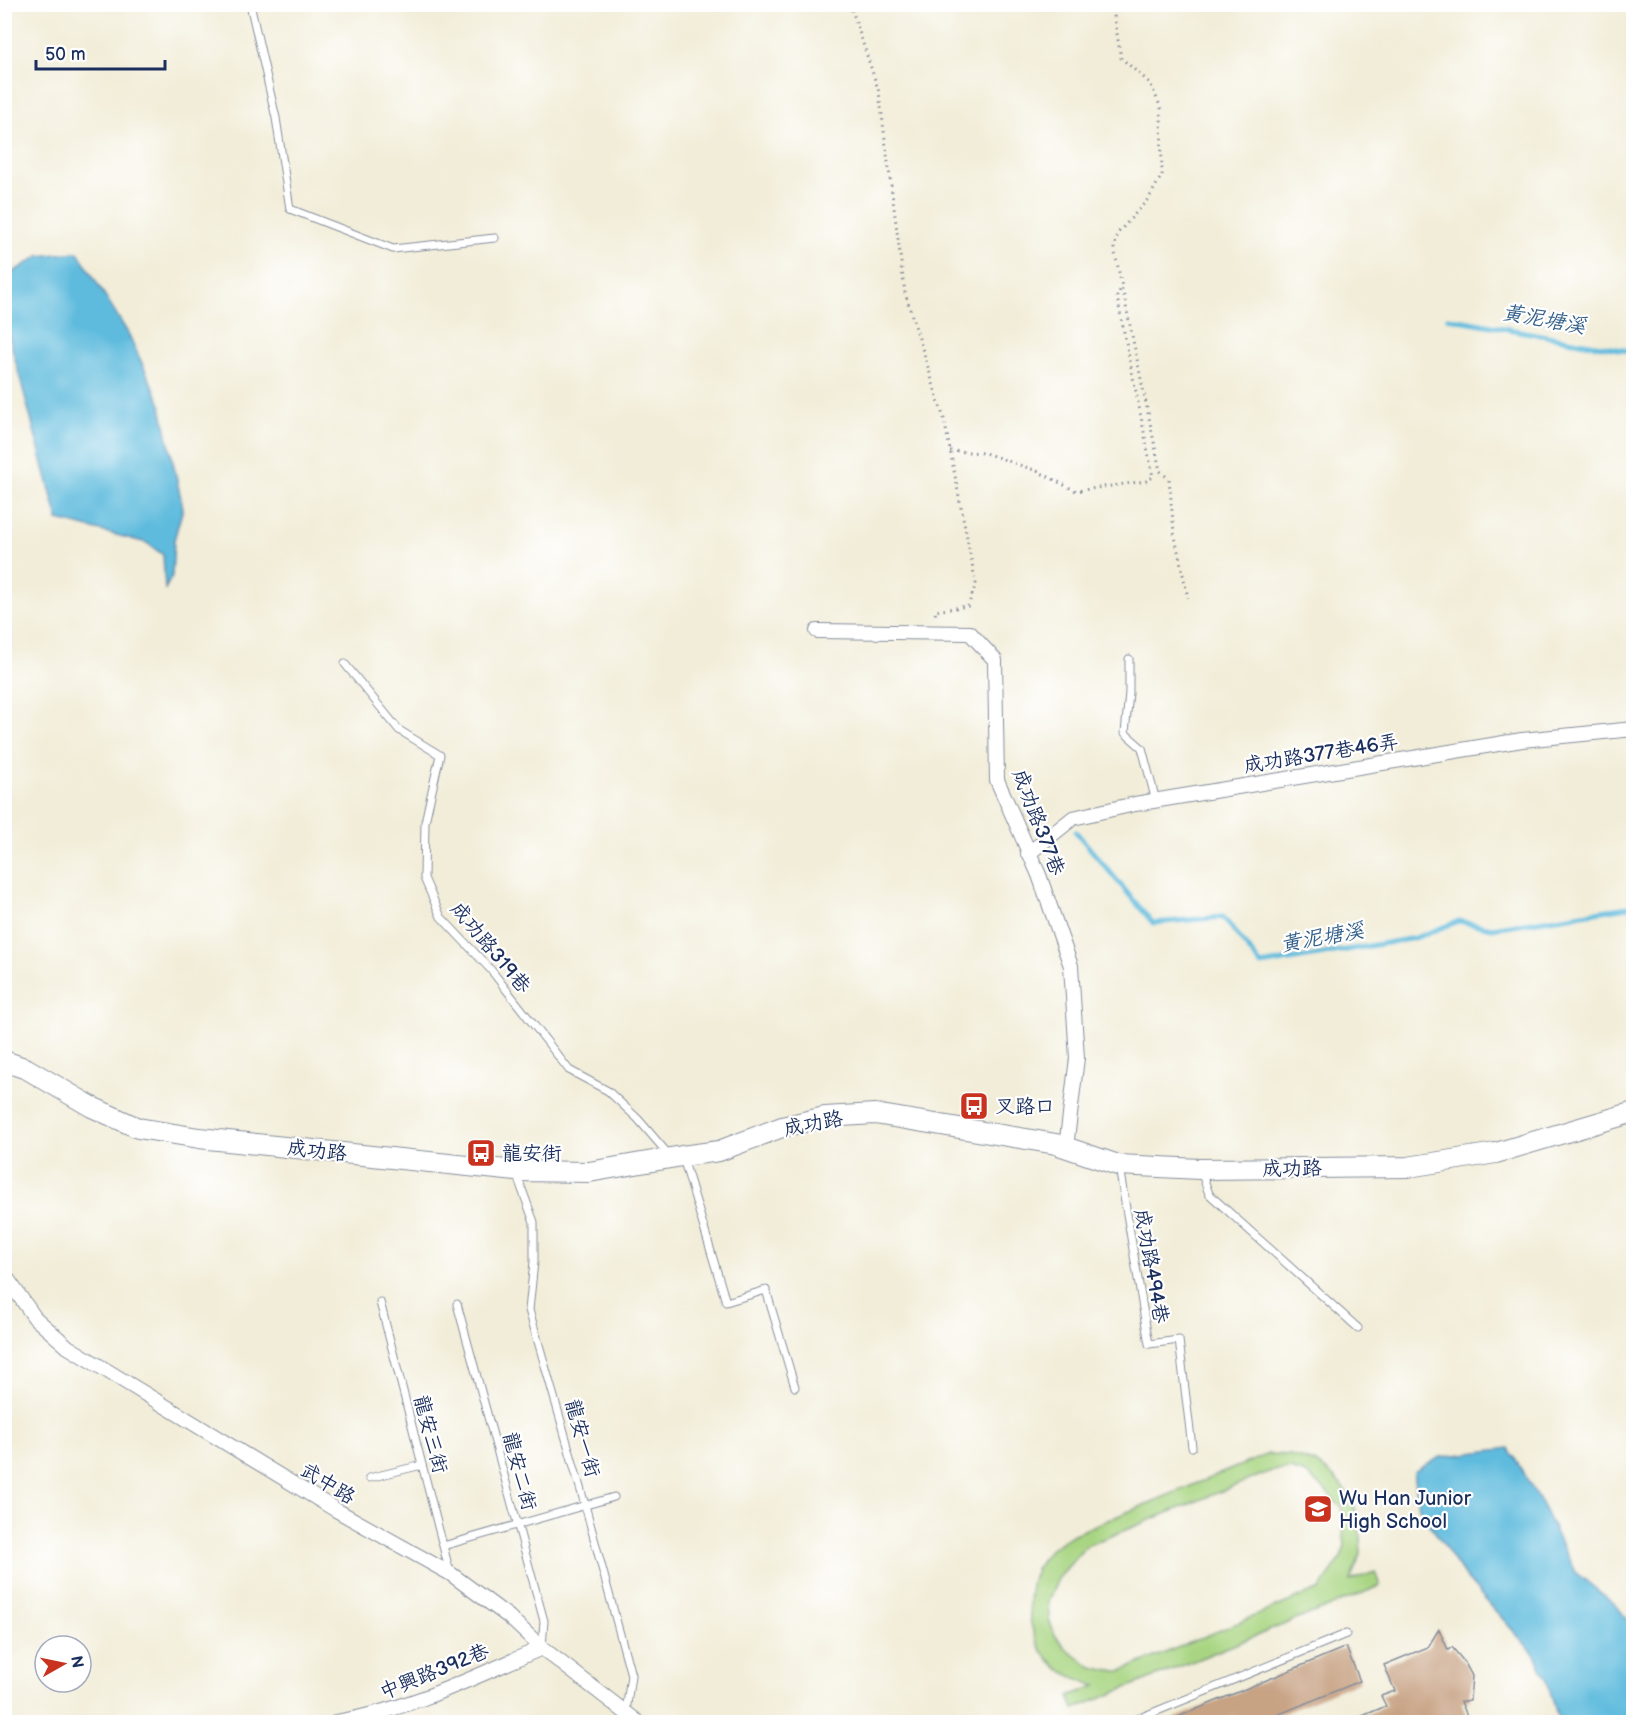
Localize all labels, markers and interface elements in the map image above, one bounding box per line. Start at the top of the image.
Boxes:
scale bar [36,33,165,71]
text: 50 m [45,44,86,65]
water label: 黃泥塘溪 [1500,300,1588,339]
street label: 成功路377巷46弄 [1242,730,1400,778]
street label: 成功路377巷 [1007,766,1070,880]
street label: 成功路319巷 [445,897,536,999]
water label: 黃泥塘溪 [1279,918,1367,957]
bus stop icon: 叉路口 [958,1090,990,1122]
place label: 叉路口 [995,1095,1055,1119]
street label: 成功路 [781,1106,846,1141]
street label: 成功路 [286,1136,349,1166]
bus stop icon: 龍安街 [465,1137,497,1169]
place label: 龍安街 [502,1142,562,1166]
street label: 成功路 [1262,1156,1323,1182]
street label: 成功路494巷 [1129,1207,1173,1326]
street label: 龍安三街 [408,1393,452,1476]
street label: 龍安一街 [559,1397,605,1480]
street label: 龍安二街 [497,1430,541,1513]
street label: 武中路 [296,1458,360,1510]
place label: Wu Han Junior High School [1339,1487,1472,1534]
school or university icon: Wu Han Junior High School [1302,1493,1334,1525]
north arrow [33,1634,93,1694]
street label: 中興路392巷 [376,1639,493,1705]
text: N [66,1654,87,1669]

